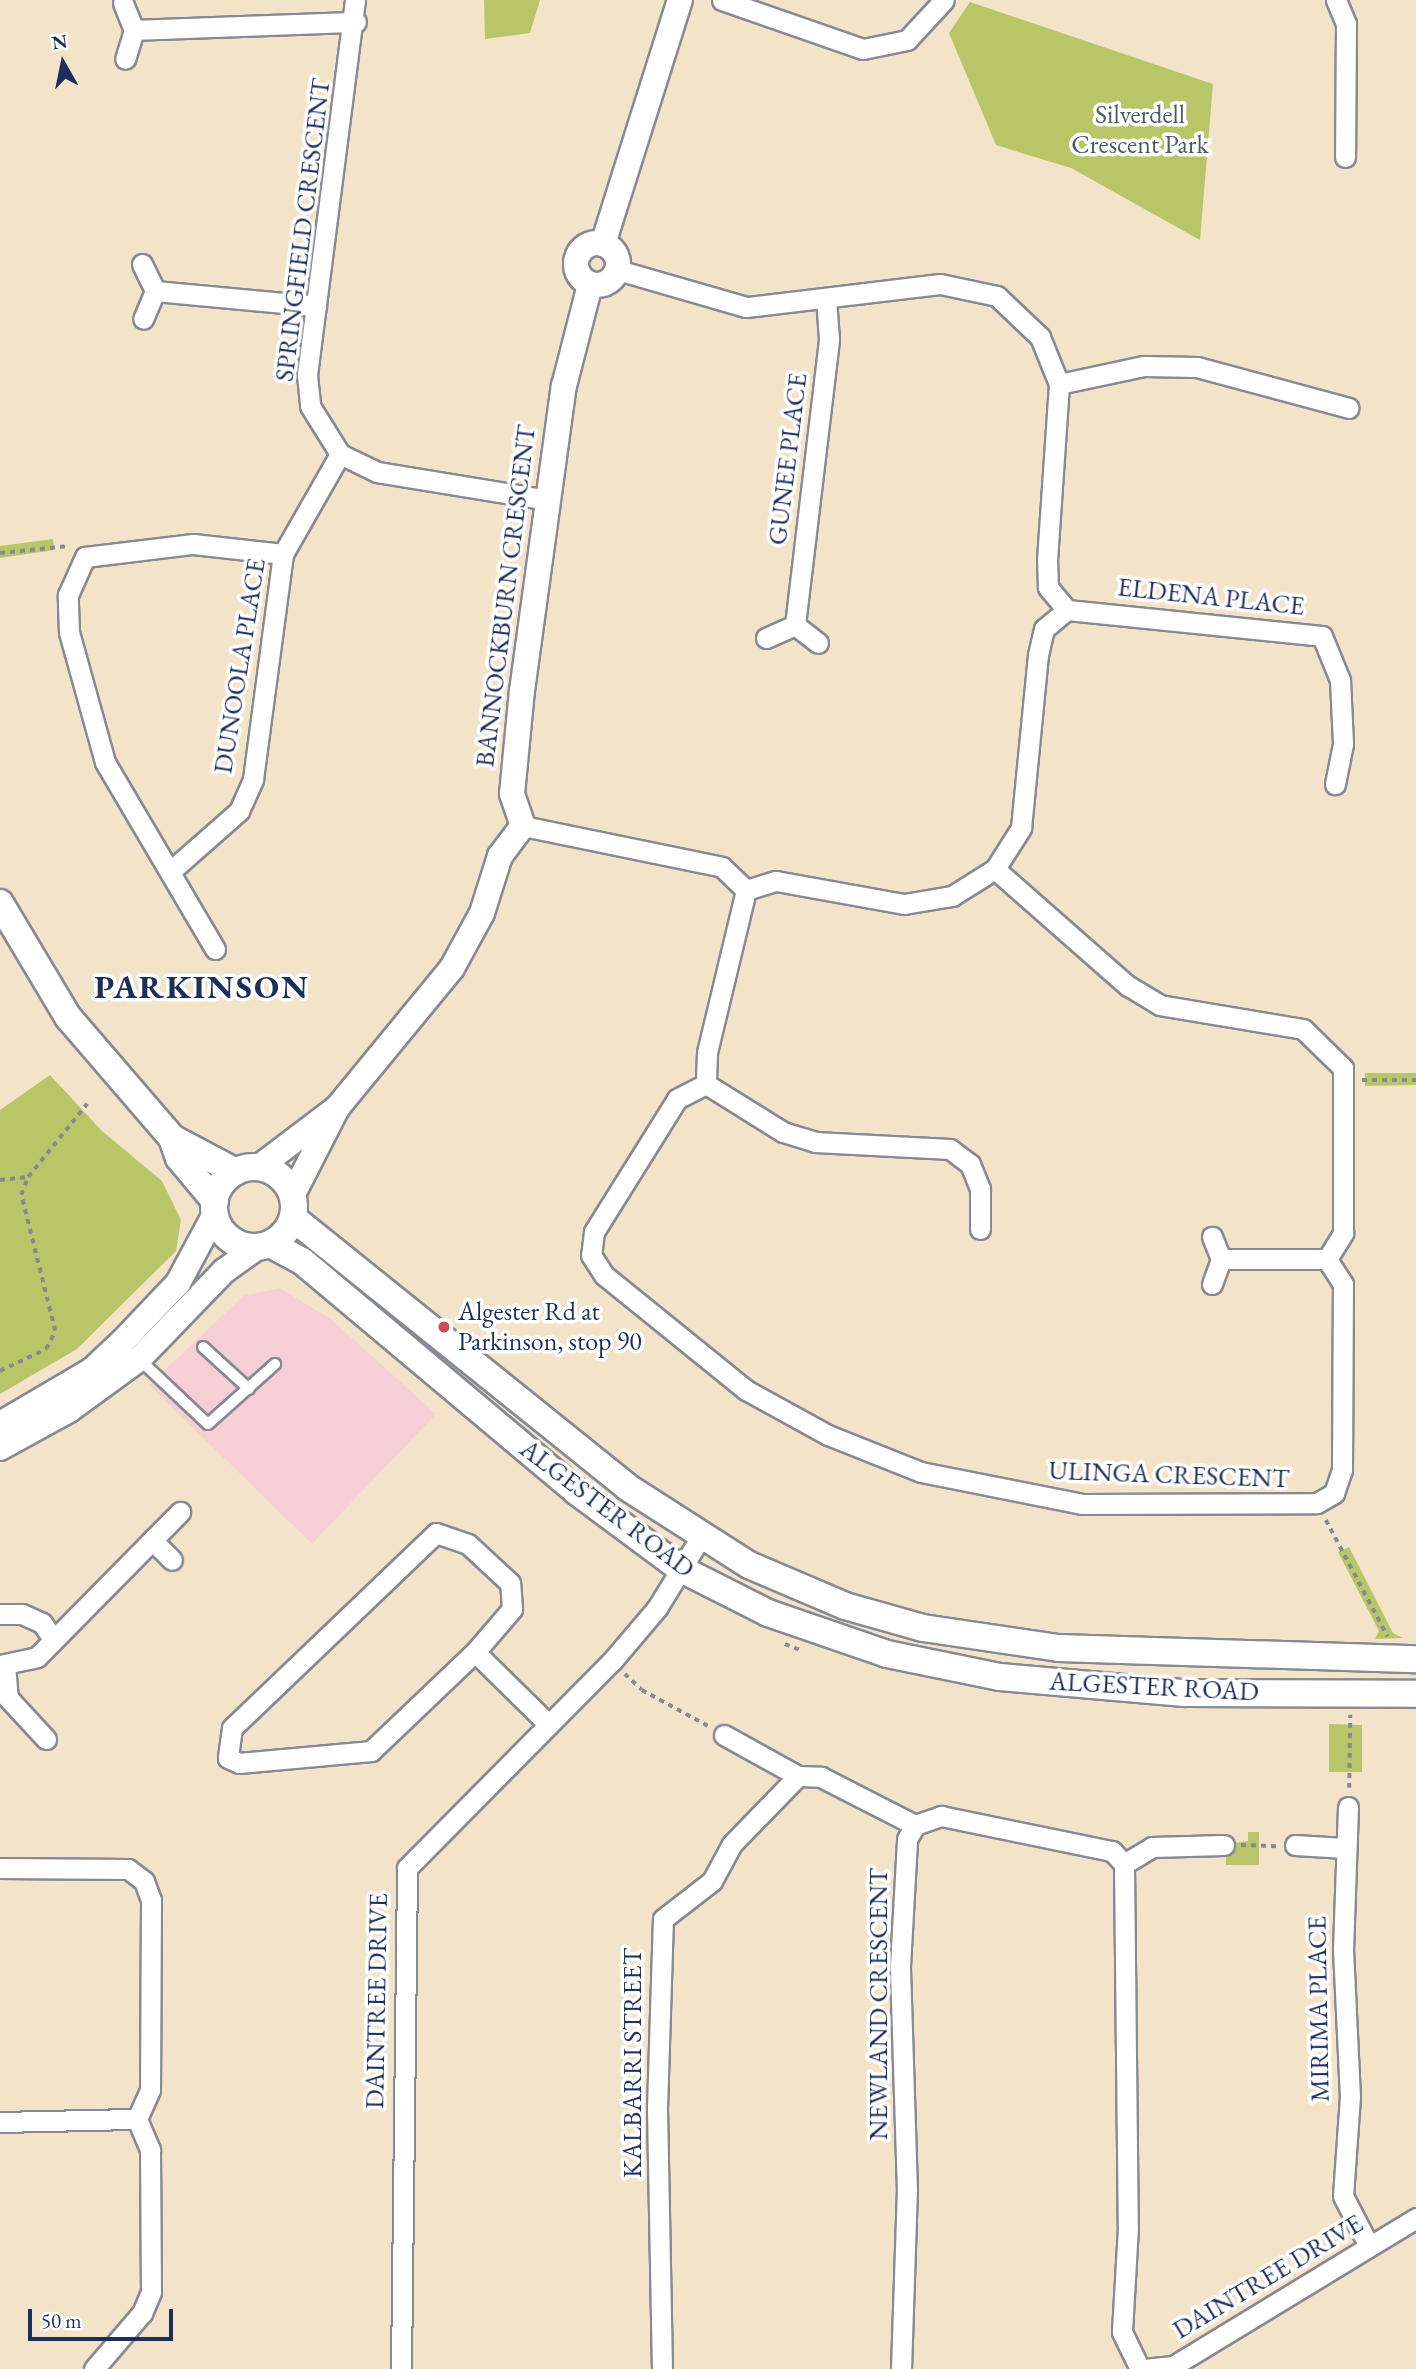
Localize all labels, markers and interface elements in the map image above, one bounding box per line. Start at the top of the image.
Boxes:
north arrow [28,28,98,98]
text: N [50,28,69,55]
street label: SPRINGFIELD CRESCENT [269,77,337,383]
park label: Silverdell Crescent Park [1071,99,1209,160]
street label: GUNEE PLACE [762,371,814,547]
street label: BANNOCKBURN CRESCENT [470,423,542,769]
street label: DUNOOLA PLACE [208,556,272,776]
street label: ELDENA PLACE [1116,572,1306,622]
district label: PARKINSON [95,967,309,1007]
place label: Algester Rd at Parkinson, stop 90 [458,1296,642,1358]
marker: Algester Rd at Parkinson, stop 90 [436,1319,452,1335]
street label: ALGESTER ROAD [514,1433,700,1585]
street label: ULINGA CRESCENT [1048,1455,1290,1495]
street label: ALGESTER ROAD [1048,1666,1260,1708]
street label: NEWLAND CRESCENT [863,1868,895,2140]
street label: DAINTREE DRIVE [360,1893,394,2109]
street label: MIRIMA PLACE [1302,1916,1336,2102]
street label: KALBARRI STREET [617,1948,649,2178]
street label: DAINTREE DRIVE [1167,2208,1369,2346]
scale bar [32,2296,177,2340]
text: 50 m [41,2307,82,2334]

